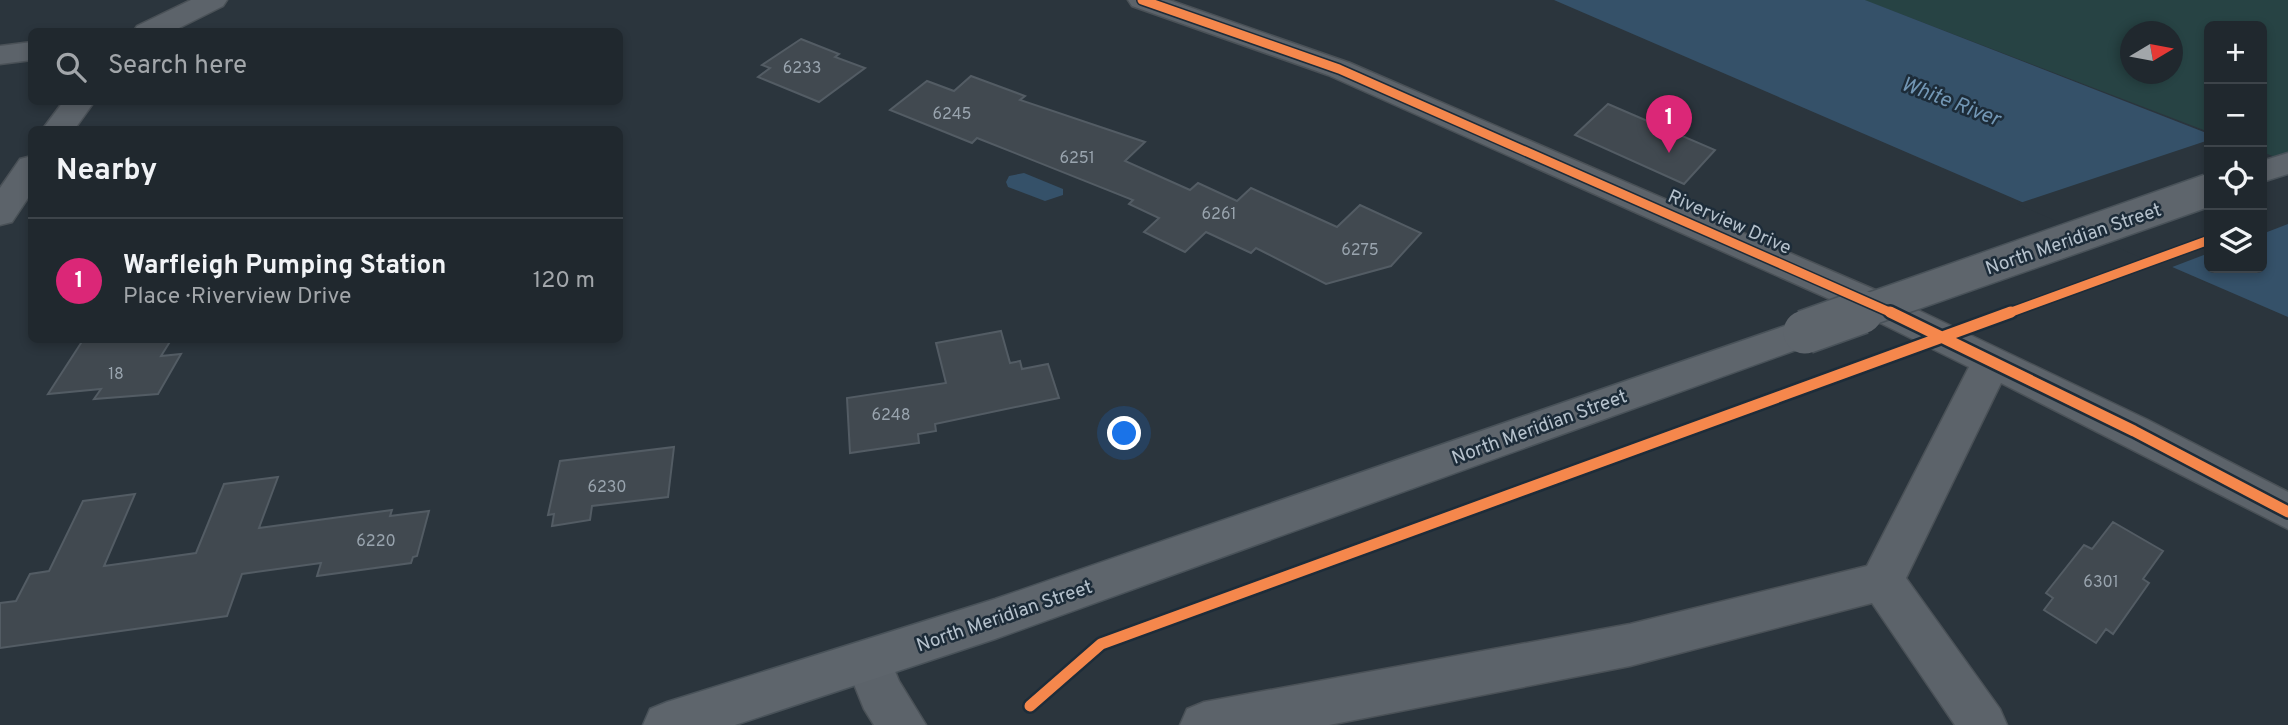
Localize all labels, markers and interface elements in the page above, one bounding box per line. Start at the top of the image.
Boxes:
north arrow [2120,21,2183,84]
map controls [2204,21,2267,273]
button: + [2204,21,2267,84]
search box [28,28,623,105]
icon: search [52,48,90,86]
text: Search here [108,50,247,83]
house number: 6233 [783,59,821,79]
water label: White River [1897,71,2006,134]
button: − [2204,84,2267,147]
pin: 1 [1646,95,1692,153]
house number: 6245 [932,105,972,125]
button: locate [2204,147,2267,210]
house number: 6251 [1059,149,1095,169]
text: Nearby [56,153,157,190]
street label: Riverview Drive [1664,185,1795,261]
street label: North Meridian Street [1982,198,2165,281]
house number: 6261 [1202,205,1236,225]
button: layers [2204,210,2267,273]
house number: 6275 [1341,241,1379,261]
text: Warfleigh Pumping Station [123,250,446,283]
text: 1 [74,267,84,296]
text: 120 m [533,267,595,296]
text: Place · Riverview Drive [123,283,351,312]
house number: 18 [108,365,124,385]
street label: North Meridian Street [1449,385,1631,471]
house number: 6248 [872,406,910,426]
your location [1107,416,1141,450]
house number: 6230 [587,478,627,498]
house number: 6220 [356,532,396,552]
house number: 6301 [2083,573,2119,593]
street label: North Meridian Street [913,575,1096,658]

